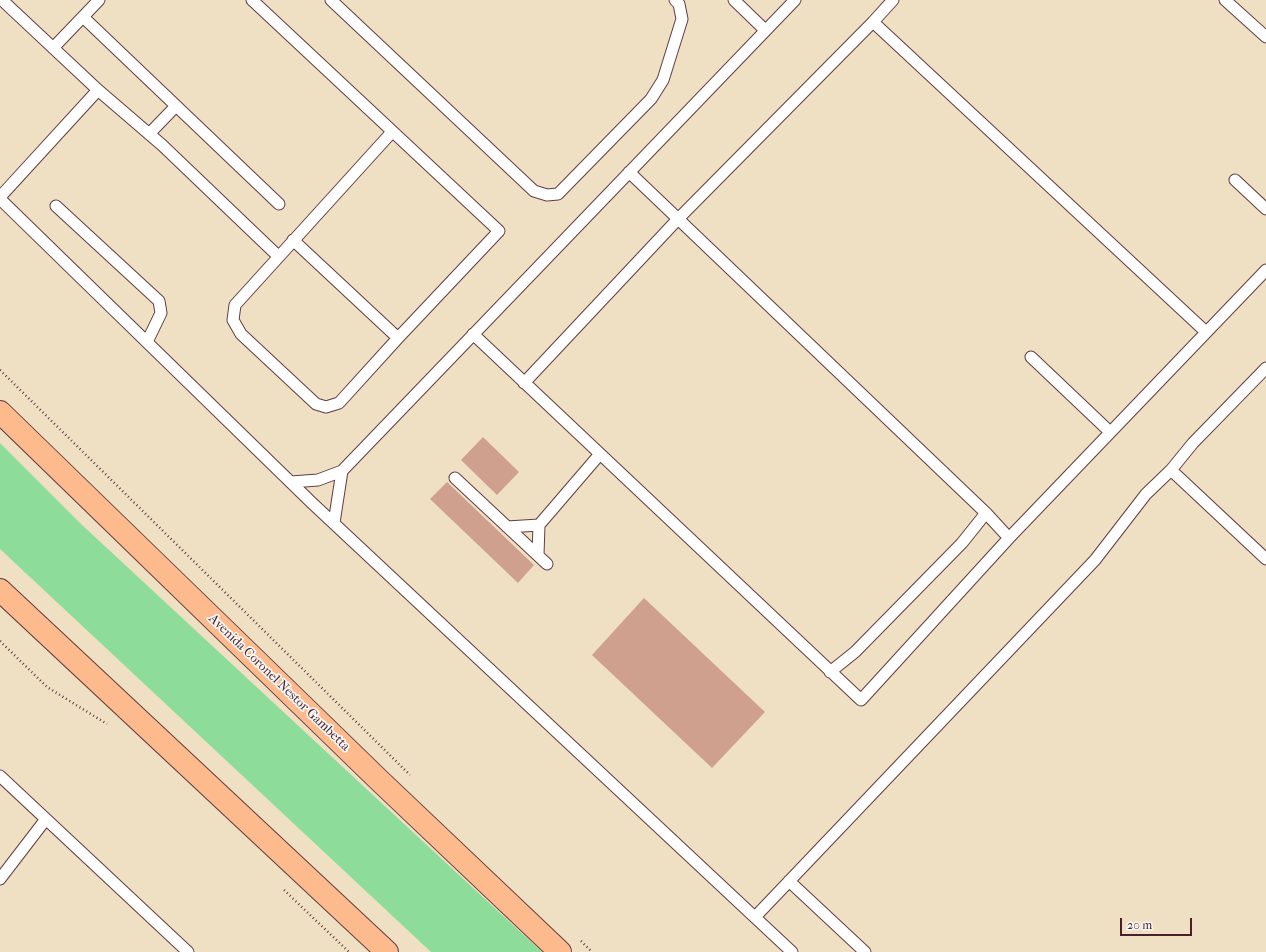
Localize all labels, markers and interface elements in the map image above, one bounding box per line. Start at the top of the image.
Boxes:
street label: Avenida Coronel Nestor Gambetta [205,611,353,755]
scale bar [1122,910,1194,936]
text: 20 m [1127,918,1152,932]

